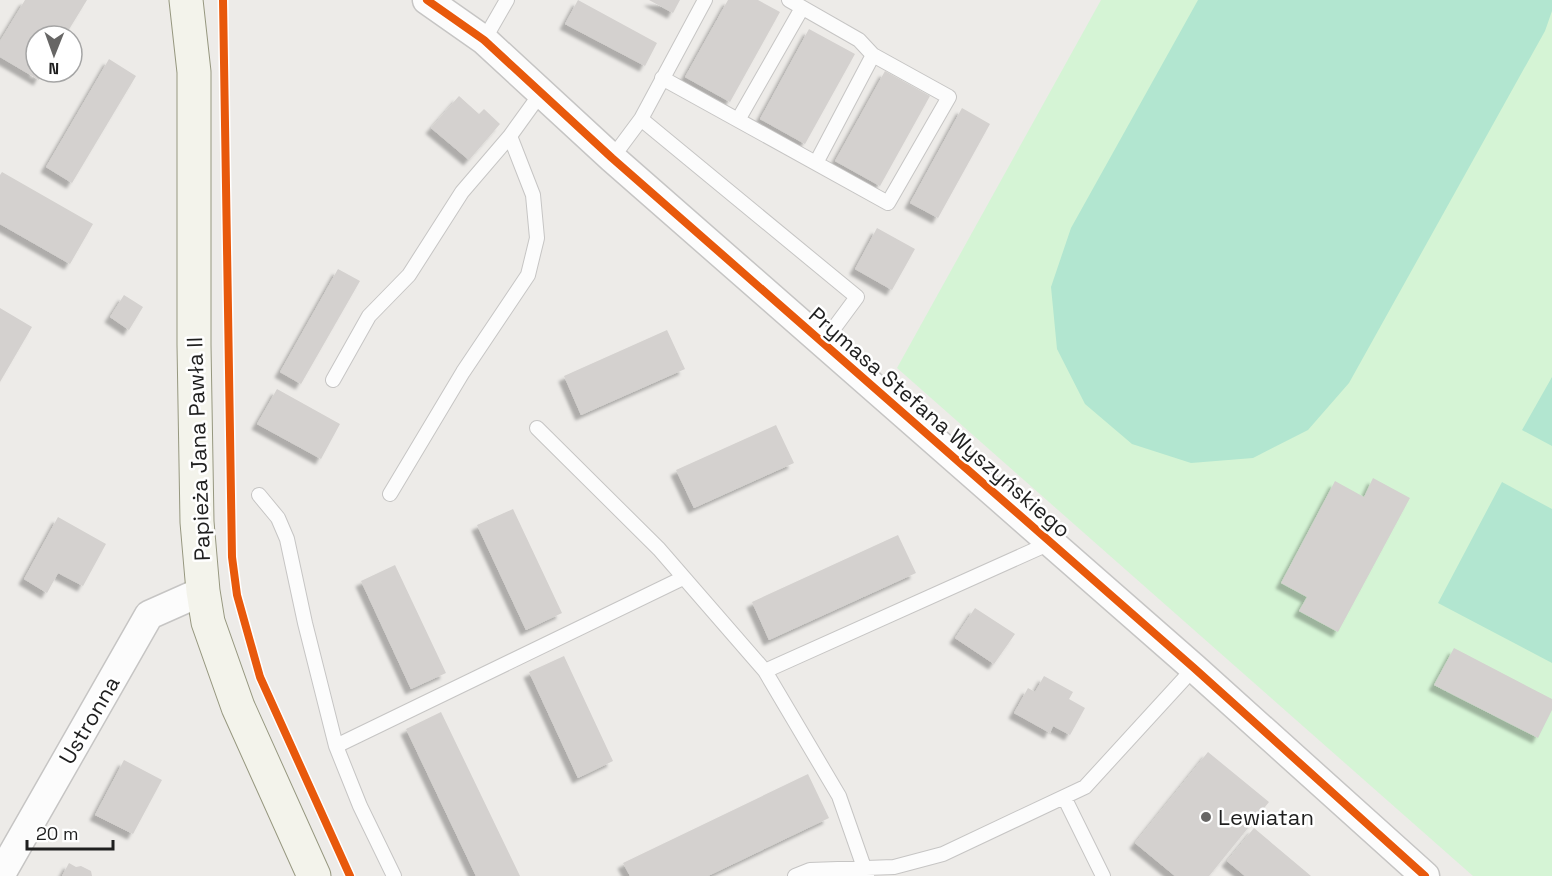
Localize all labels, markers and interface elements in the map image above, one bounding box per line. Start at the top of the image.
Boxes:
north arrow [24,24,84,84]
text: N [48,58,59,79]
street label: Prymasa Stefana Wyszyńskiego [803,301,1077,543]
street label: Papieża Jana Pawła II [180,336,216,562]
street label: Ustronna [53,671,126,769]
place label: Lewiatan [1218,803,1314,831]
marker: Lewiatan [1199,810,1213,824]
scale bar [27,813,112,851]
text: 20 m [36,822,79,845]

